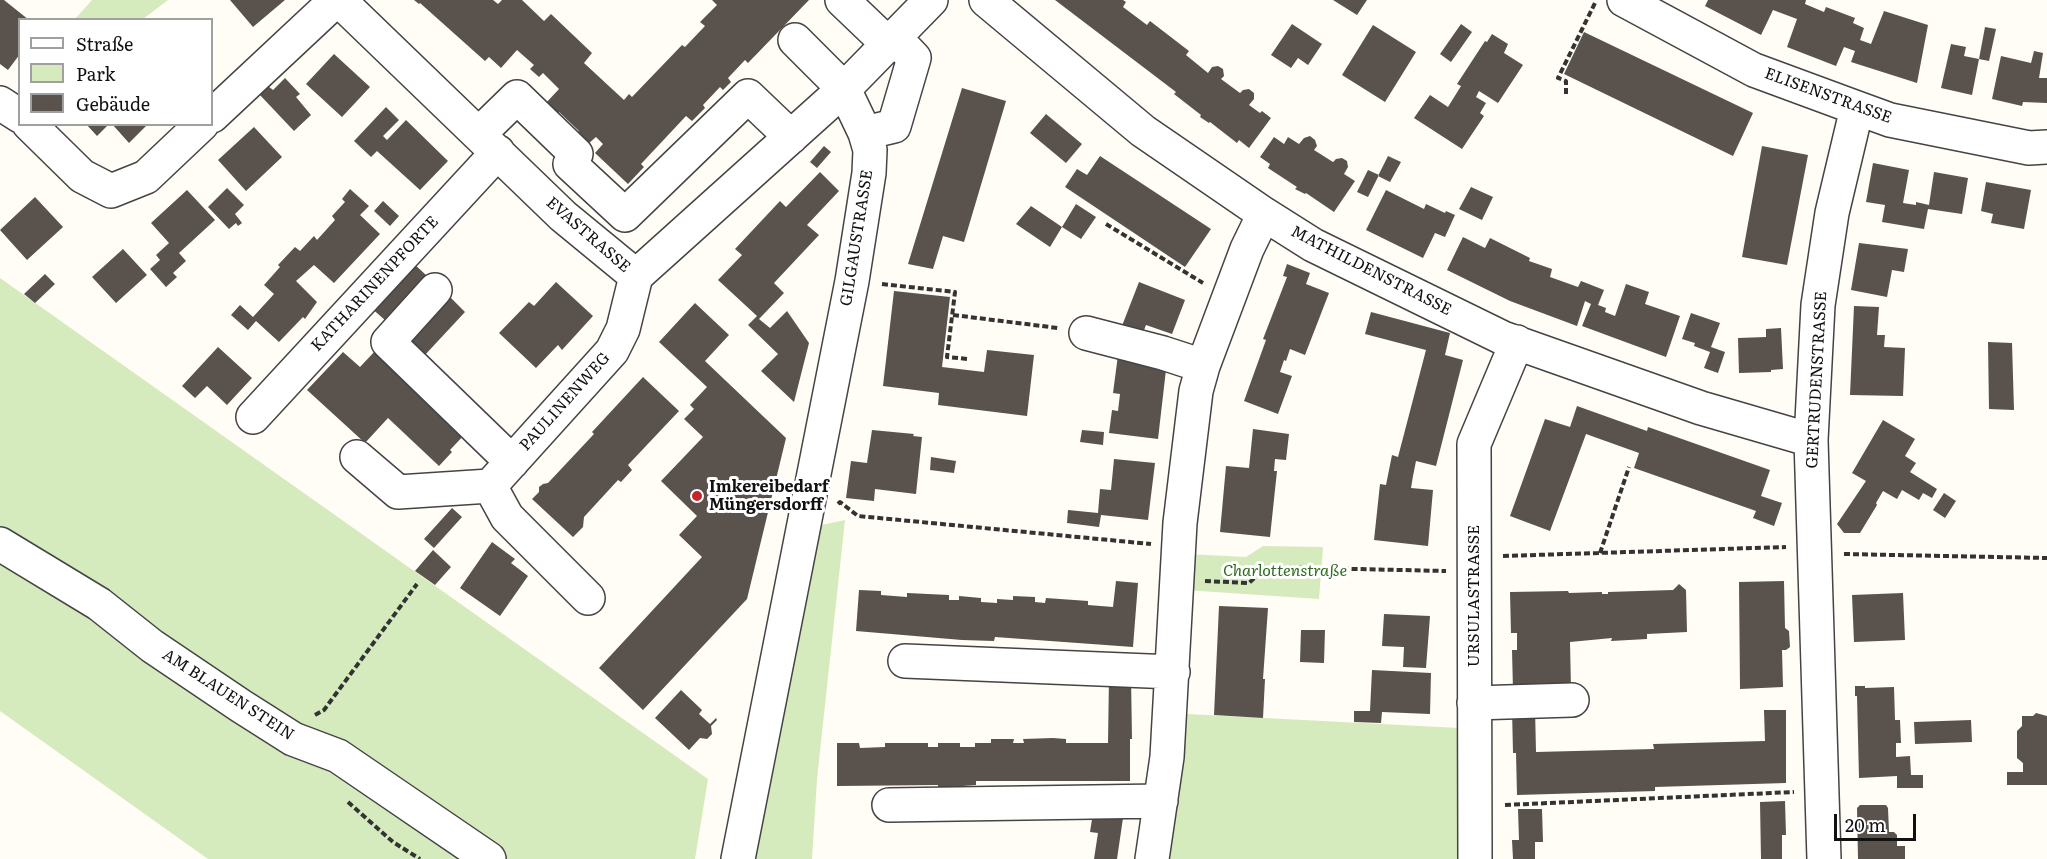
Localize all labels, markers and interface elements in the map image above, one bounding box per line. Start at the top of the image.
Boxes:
legend [18,18,213,126]
text: Straße [76,30,133,57]
text: Park [76,60,115,87]
street label: ELISENSTRASSE [1762,64,1894,128]
text: Gebäude [76,90,150,117]
street label: GILGAUSTRASSE [837,168,877,308]
street label: EVASTRASSE [542,193,634,277]
street label: KATHARINENPFORTE [307,212,443,356]
street label: MATHILDENSTRASSE [1287,222,1455,320]
street label: GERTRUDENSTRASSE [1803,291,1831,469]
street label: PAULINENWEG [516,349,614,455]
place label: Imkereibedarf Müngersdorff [709,477,829,515]
marker: Imkereibedarf Müngersdorff [690,489,704,503]
street label: URSULASTRASSE [1464,525,1484,667]
park label: Charlottenstraße [1223,561,1347,581]
street label: AM BLAUEN STEIN [158,645,298,745]
scale bar [1837,802,1920,840]
text: 20 m [1845,811,1886,838]

